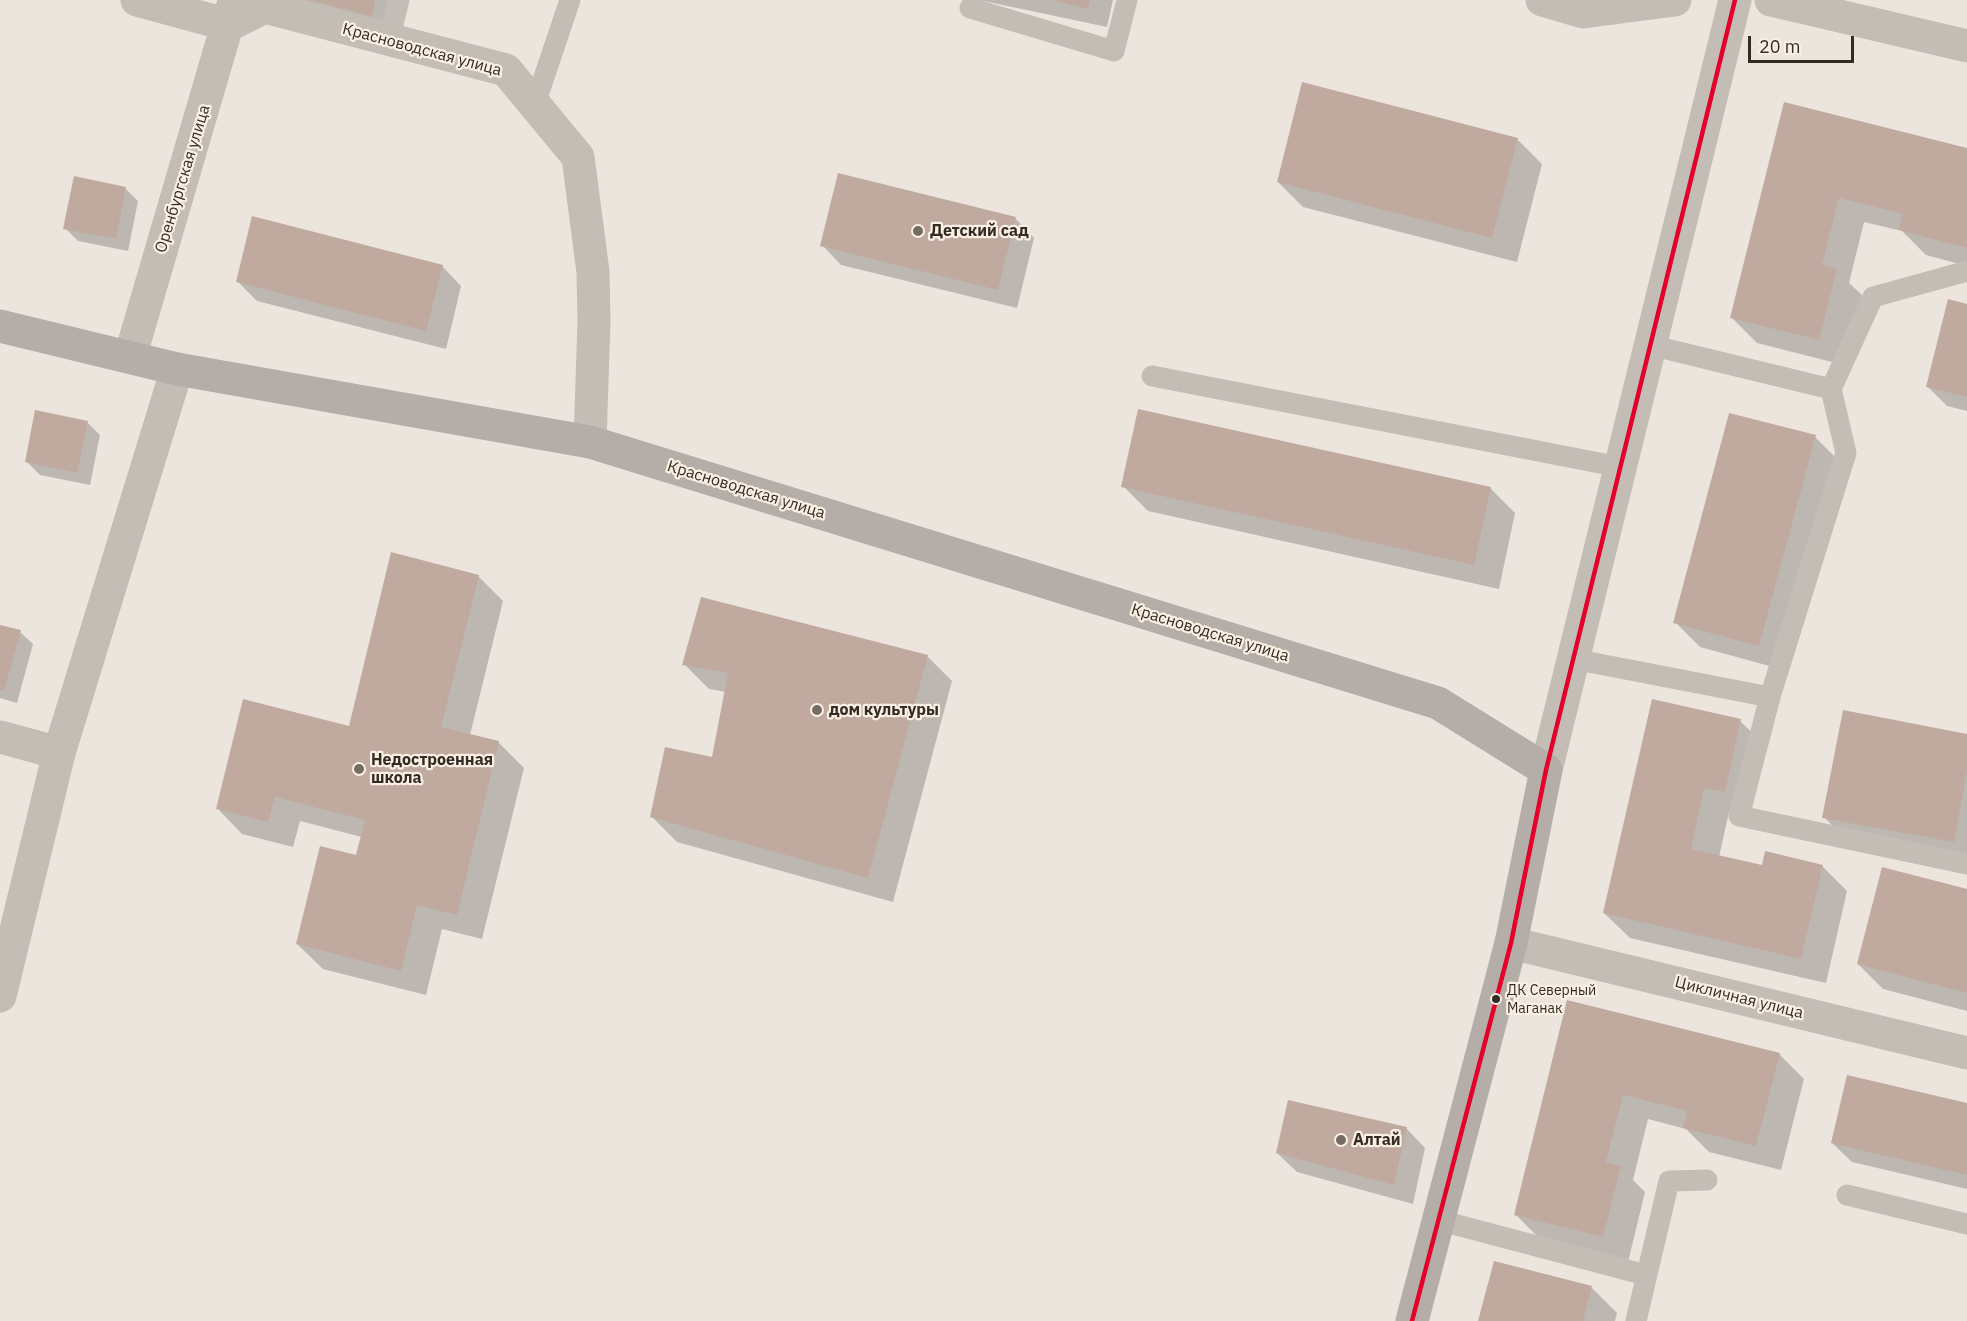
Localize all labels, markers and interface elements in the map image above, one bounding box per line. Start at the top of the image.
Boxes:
street label: Красноводская улица [340,19,504,81]
scale bar [1751,24,1858,62]
text: 20 m [1759,35,1801,58]
street label: Оренбургская улица [151,103,215,255]
place label: Детский сад [930,221,1029,241]
marker: Детский сад [911,224,925,238]
street label: Красноводская улица [665,457,827,523]
street label: Красноводская улица [1129,600,1291,666]
place label: дом культуры [829,700,939,720]
marker: дом культуры [810,703,824,717]
place label: Недостроенная школа [371,750,493,788]
marker: Недостроенная школа [352,762,366,776]
street label: Цикличная улица [1673,973,1805,1023]
place label: ДК Северный Маганак [1507,983,1596,1016]
marker: ДК Северный Маганак [1490,993,1502,1005]
place label: Алтай [1353,1130,1401,1150]
marker: Алтай [1334,1133,1348,1147]

